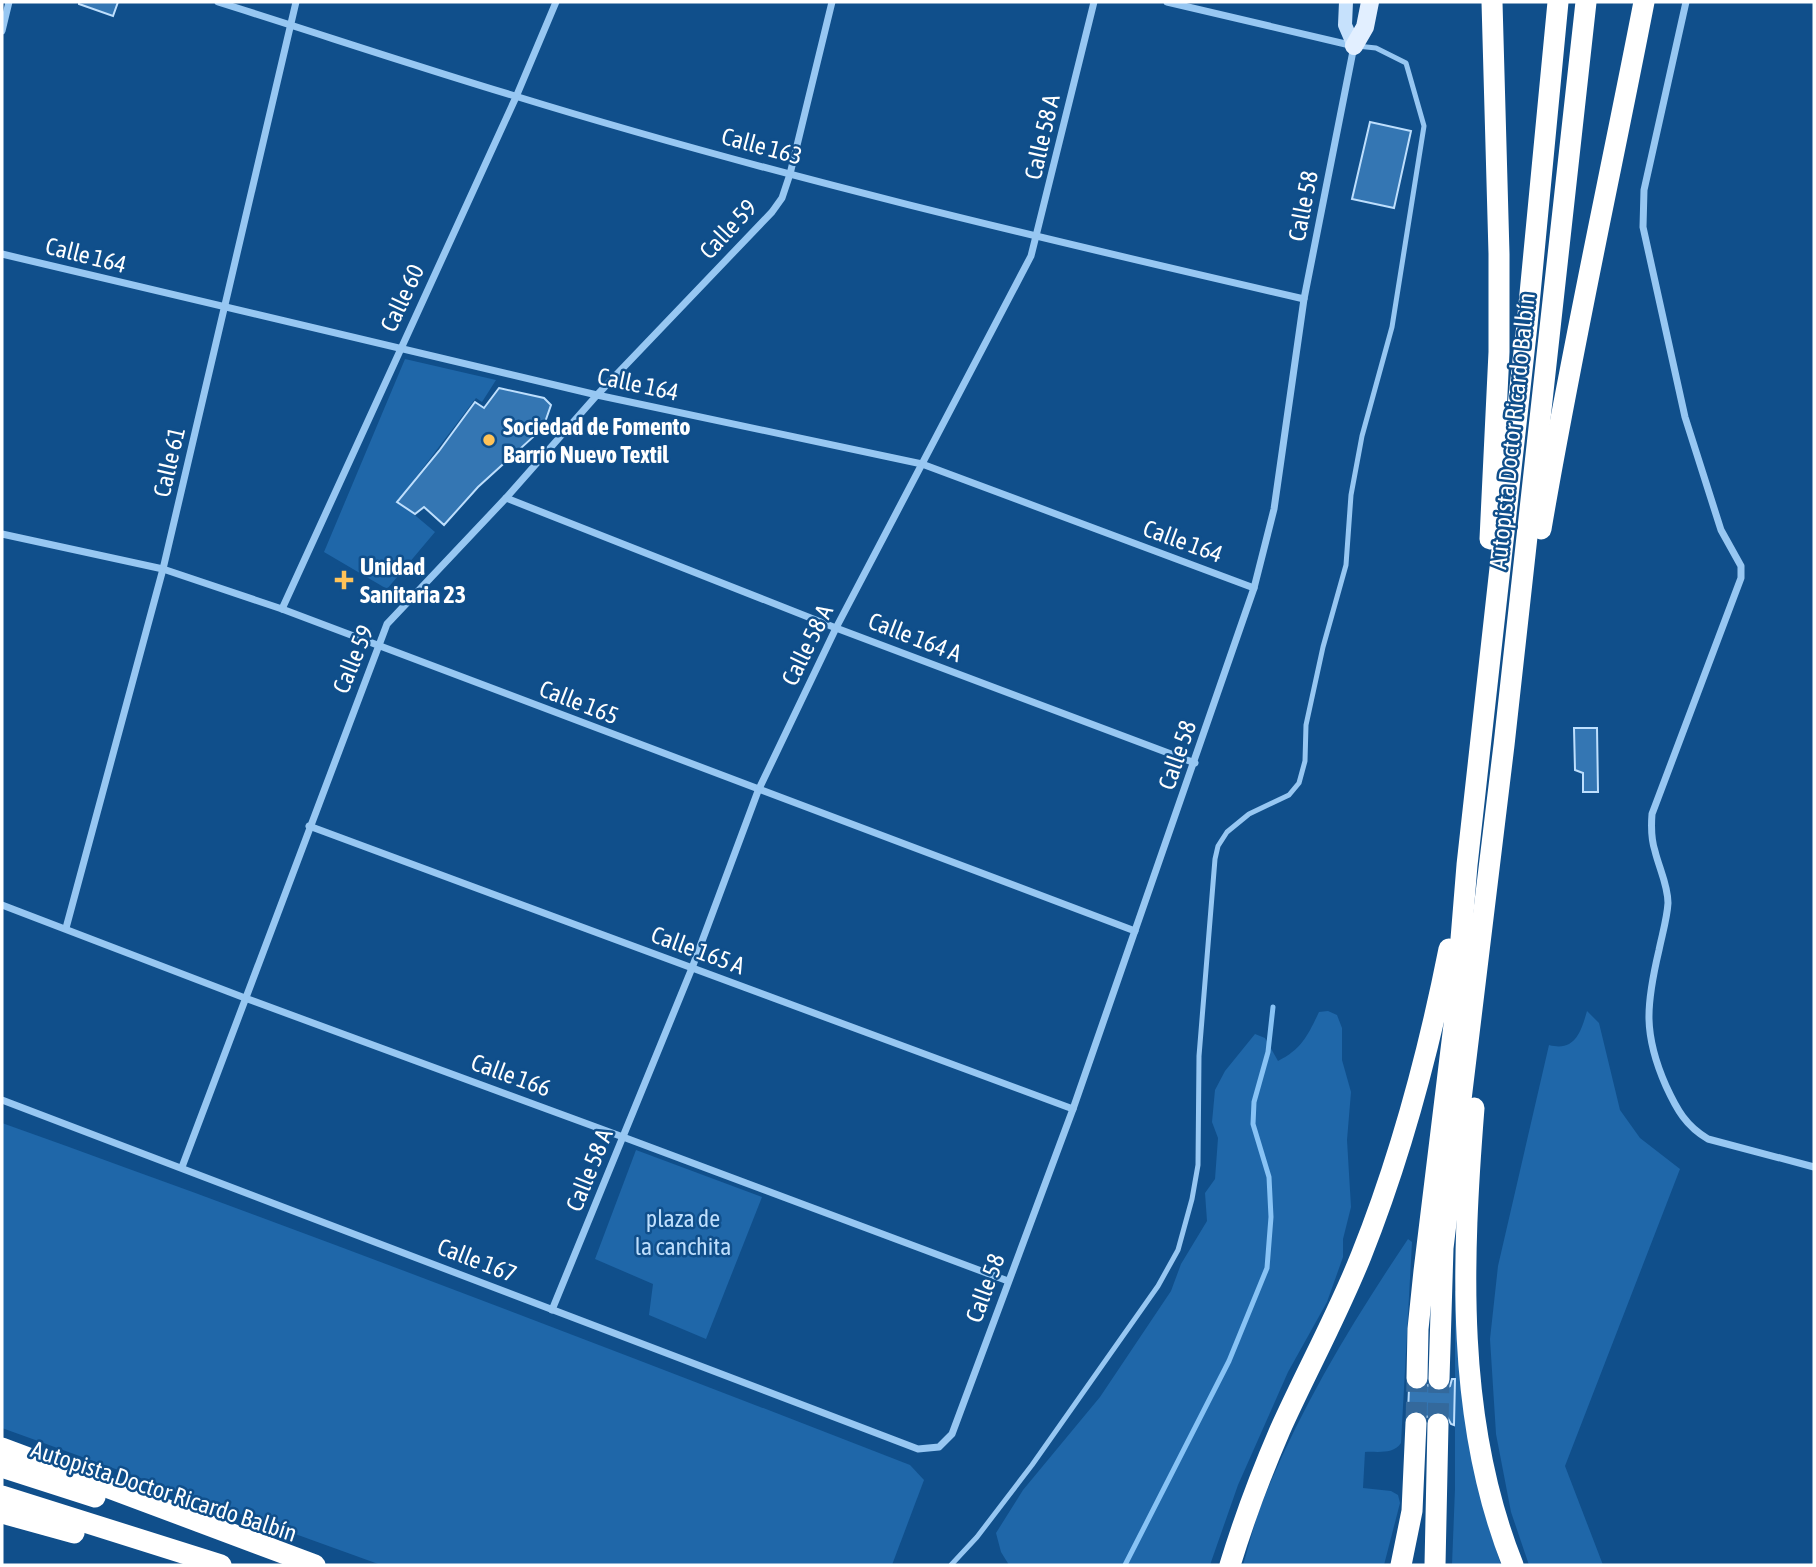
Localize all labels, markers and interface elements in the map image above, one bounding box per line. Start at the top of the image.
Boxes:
street label: Calle 58 A [1019,92,1065,182]
street label: Calle 163 [719,122,805,170]
street label: Calle 58 [1283,168,1323,244]
street label: Calle 59 [694,194,762,264]
street label: Calle 164 [43,232,129,278]
street label: Calle 60 [375,260,429,336]
street label: Autopista Doctor Ricardo Balbín [1484,291,1540,571]
street label: Calle 164 [595,362,681,406]
place label: Sociedad de Fomento Barrio Nuevo Textil [503,413,691,468]
street label: Calle 61 [148,424,190,500]
marker: Sociedad de Fomento Barrio Nuevo Textil [481,432,497,448]
street label: Calle 164 [1140,514,1226,568]
place label: Unidad Sanitaria 23 [360,553,466,608]
marker: Unidad Sanitaria 23 [334,570,354,590]
street label: Calle 58 A [776,600,838,690]
street label: Calle 164 A [865,607,966,667]
street label: Calle 59 [327,621,379,697]
street label: Calle 165 [536,675,622,729]
street label: Calle 58 [1153,717,1201,793]
street label: Calle 165 A [648,921,749,979]
street label: Calle 166 [468,1048,554,1102]
street label: Calle 58 A [560,1125,618,1215]
park label: plaza de la canchita [635,1205,731,1260]
street label: Calle 167 [434,1233,520,1287]
street label: Calle 58 [960,1250,1010,1326]
street label: Autopista Doctor Ricardo Balbín [28,1435,300,1547]

